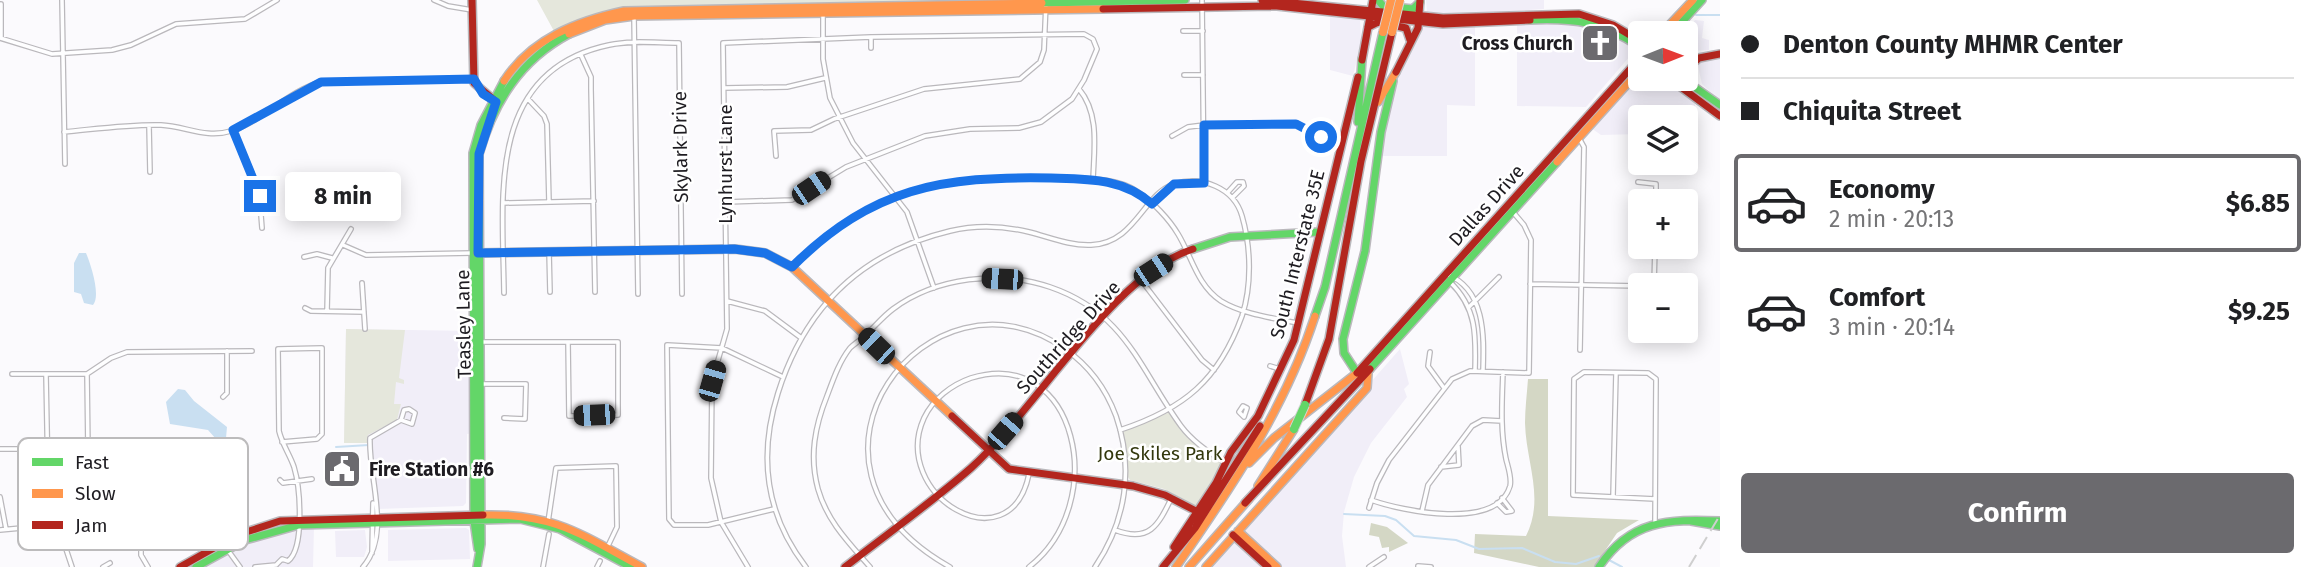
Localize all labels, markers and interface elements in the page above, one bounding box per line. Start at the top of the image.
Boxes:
north arrow [1628,21,1698,91]
map controls [1628,21,1698,343]
church icon: Cross Church [1579,22,1621,64]
text: Denton County MHMR Center [1783,29,2123,60]
place label: Cross Church [1462,32,1573,55]
street label: Skylark Drive [668,91,693,203]
text: Chiquita Street [1783,96,1961,127]
street label: Lynhurst Lane [714,104,737,224]
button: layers [1628,105,1698,175]
route start [1305,121,1337,153]
street label: Dallas Drive [1444,160,1529,251]
street label: South Interstate 35E [1265,167,1330,341]
car [788,168,835,208]
callout: 8 min [284,172,400,220]
icon: car [1745,172,1808,235]
text: Economy [1829,174,1935,205]
route end [244,180,276,212]
text: 8 min [314,182,372,210]
text: $6.85 [2226,188,2290,219]
button: + [1628,189,1698,259]
text: 2 min · 20:13 [1829,205,1954,233]
car [1130,250,1177,290]
car [981,267,1024,291]
street label: Teasley Lane [451,269,476,379]
button: − [1628,273,1698,343]
street label: Southridge Drive [1012,276,1125,399]
icon: car [1745,280,1808,343]
text: Comfort [1829,282,1925,313]
text: $9.25 [2228,296,2290,327]
text: 3 min · 20:14 [1829,313,1955,341]
car [854,324,899,368]
car [697,358,728,404]
car [573,404,616,426]
car [984,408,1027,454]
legend [18,438,248,550]
park label: Joe Skiles Park [1098,442,1223,465]
public building icon: Fire Station #6 [321,448,363,490]
text: Fast [75,451,109,474]
place label: Fire Station #6 [369,458,494,481]
button: Confirm [1741,473,2294,553]
text: Slow [75,482,116,505]
text: Jam [75,514,107,537]

